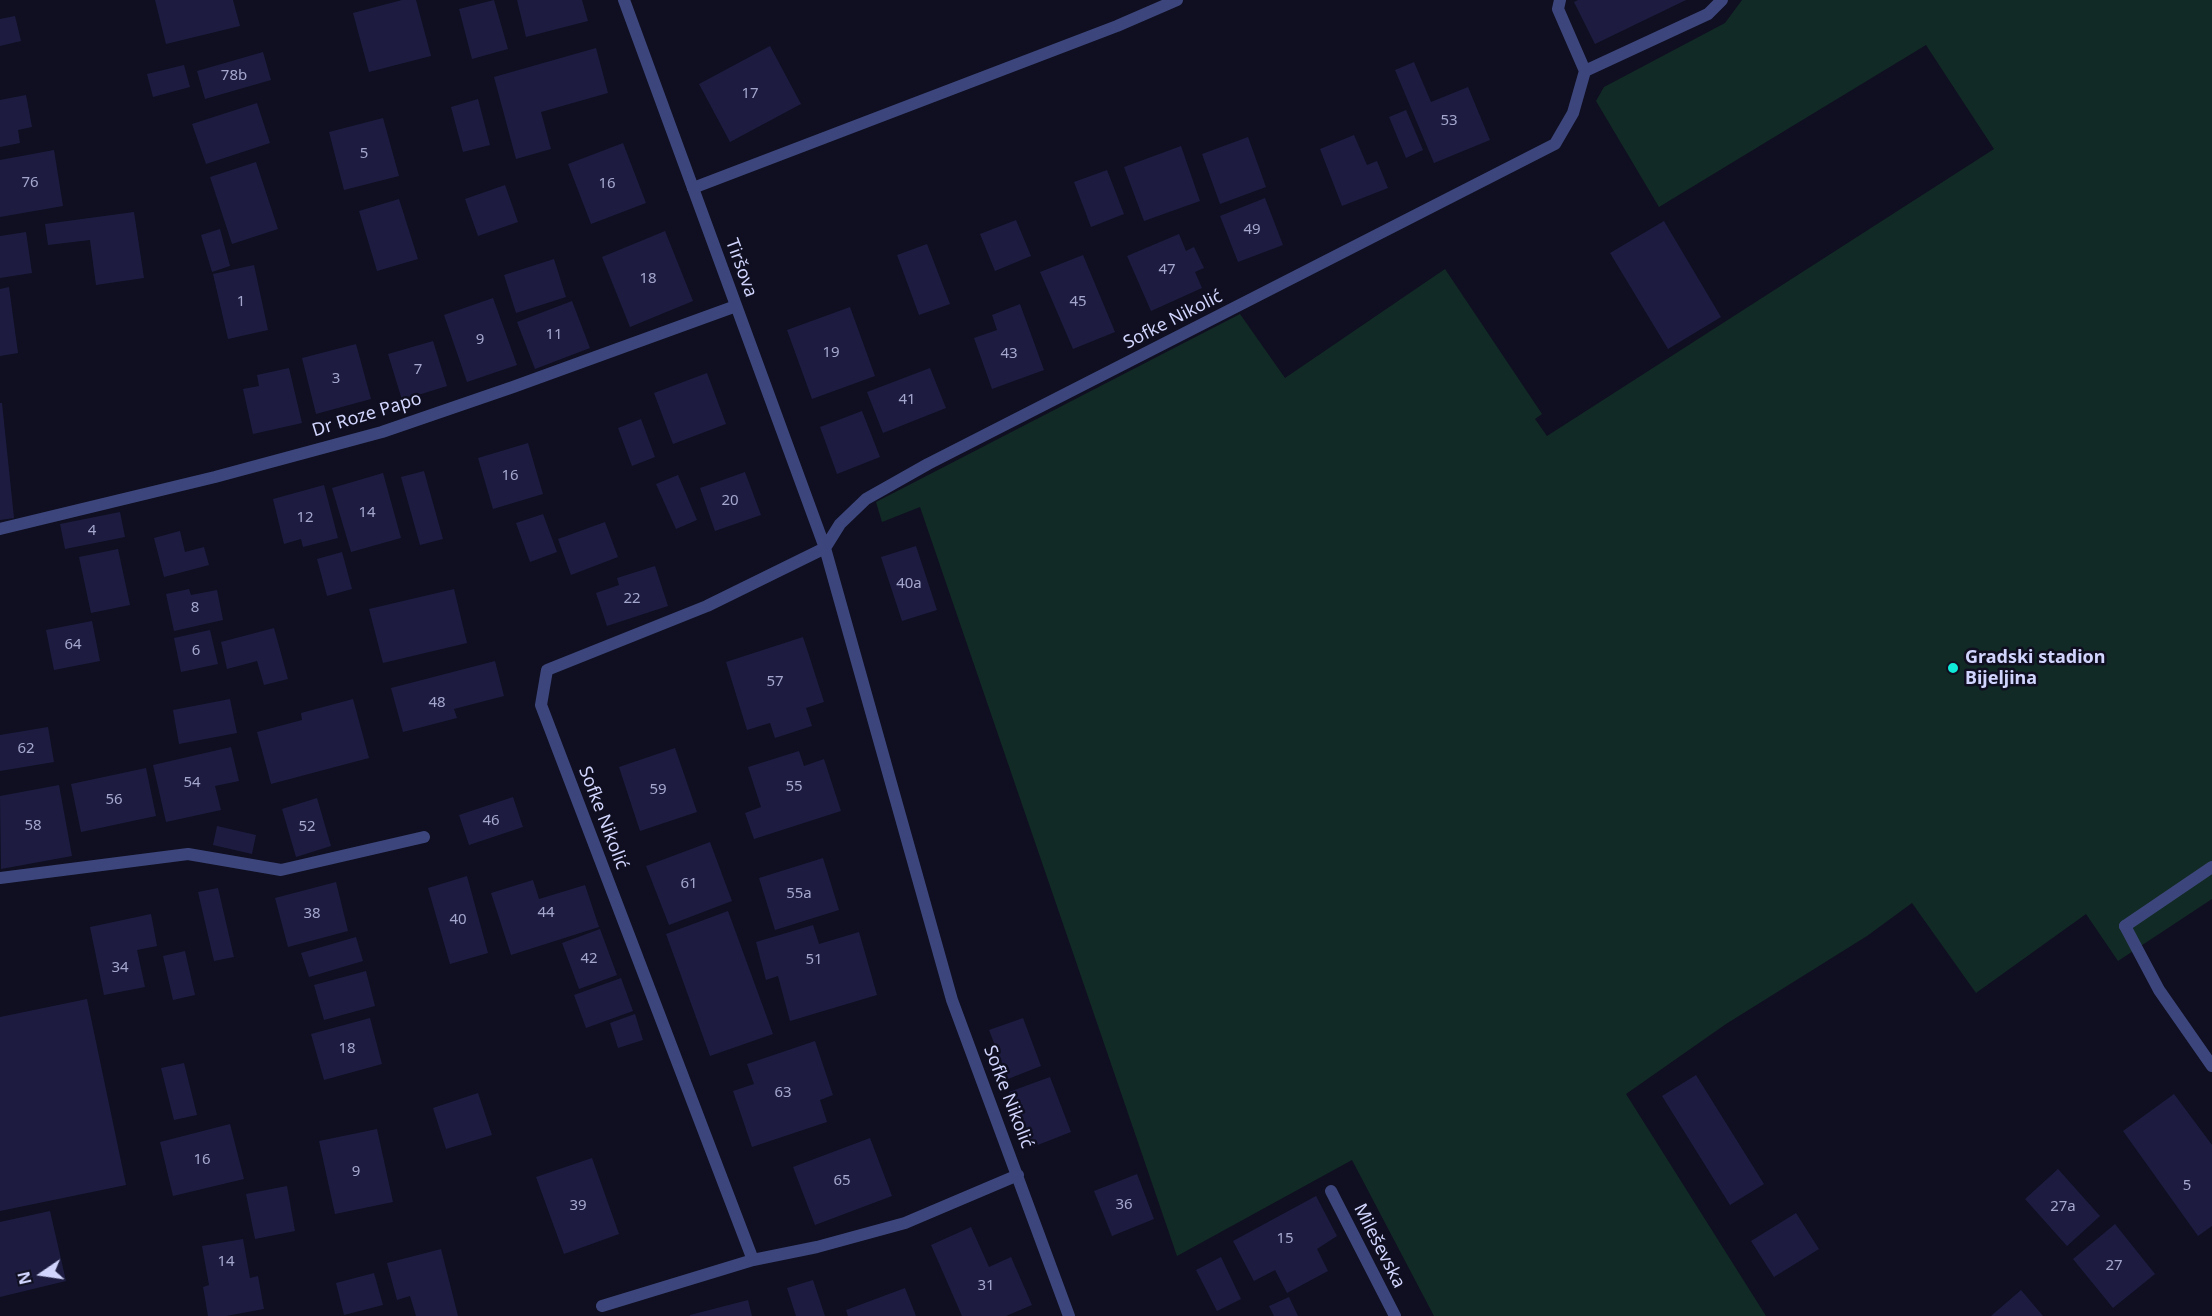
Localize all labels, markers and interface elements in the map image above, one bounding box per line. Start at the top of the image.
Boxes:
house number: 78b [221,67,247,85]
house number: 17 [741,85,759,103]
house number: 53 [1440,112,1458,130]
house number: 5 [360,145,368,163]
house number: 76 [21,174,39,192]
house number: 16 [598,175,616,193]
house number: 49 [1243,221,1261,239]
street label: Tiršova [721,236,761,300]
house number: 47 [1158,261,1176,279]
house number: 18 [639,270,657,288]
street label: Sofke Nikolić [1120,286,1226,354]
house number: 1 [237,293,245,311]
house number: 45 [1069,293,1087,311]
house number: 11 [545,326,563,344]
house number: 9 [476,331,484,349]
house number: 19 [822,344,840,362]
house number: 43 [1000,345,1018,363]
house number: 7 [414,361,422,379]
house number: 3 [332,370,340,388]
street label: Dr Roze Papo [310,388,424,442]
house number: 41 [898,391,916,409]
house number: 16 [501,467,519,485]
house number: 20 [721,492,739,510]
house number: 14 [358,504,376,522]
house number: 12 [296,509,314,527]
house number: 4 [88,522,96,540]
house number: 40a [896,575,922,593]
house number: 22 [623,590,641,608]
house number: 8 [191,599,199,617]
house number: 64 [64,636,82,654]
house number: 6 [192,642,200,660]
place label: Gradski stadion Bijeljina [1965,647,2105,690]
marker: Gradski stadion Bijeljina [1946,661,1960,675]
house number: 57 [766,673,784,691]
house number: 48 [428,694,446,712]
house number: 62 [17,740,35,758]
street label: Sofke Nikolić [574,764,632,872]
house number: 54 [183,774,201,792]
house number: 55 [785,778,803,796]
house number: 59 [649,781,667,799]
house number: 56 [105,791,123,809]
house number: 46 [482,812,500,830]
house number: 58 [24,817,42,835]
house number: 52 [298,818,316,836]
house number: 61 [680,875,698,893]
house number: 55a [786,885,812,903]
house number: 44 [537,904,555,922]
house number: 38 [303,905,321,923]
house number: 40 [449,911,467,929]
house number: 42 [580,950,598,968]
house number: 51 [805,951,823,969]
house number: 34 [111,959,129,977]
house number: 18 [338,1040,356,1058]
street label: Sofke Nikolić [979,1043,1037,1151]
house number: 63 [774,1084,792,1102]
house number: 16 [193,1151,211,1169]
house number: 9 [352,1163,360,1181]
house number: 65 [833,1172,851,1190]
house number: 5 [2183,1177,2191,1195]
house number: 36 [1115,1196,1133,1214]
house number: 39 [569,1197,587,1215]
house number: 27a [2050,1198,2076,1216]
street label: Mileševska [1349,1200,1409,1292]
house number: 15 [1276,1230,1294,1248]
north arrow [12,1244,72,1304]
house number: 14 [217,1253,235,1271]
house number: 27 [2105,1257,2123,1275]
text: N [12,1269,37,1287]
house number: 31 [977,1277,995,1295]

